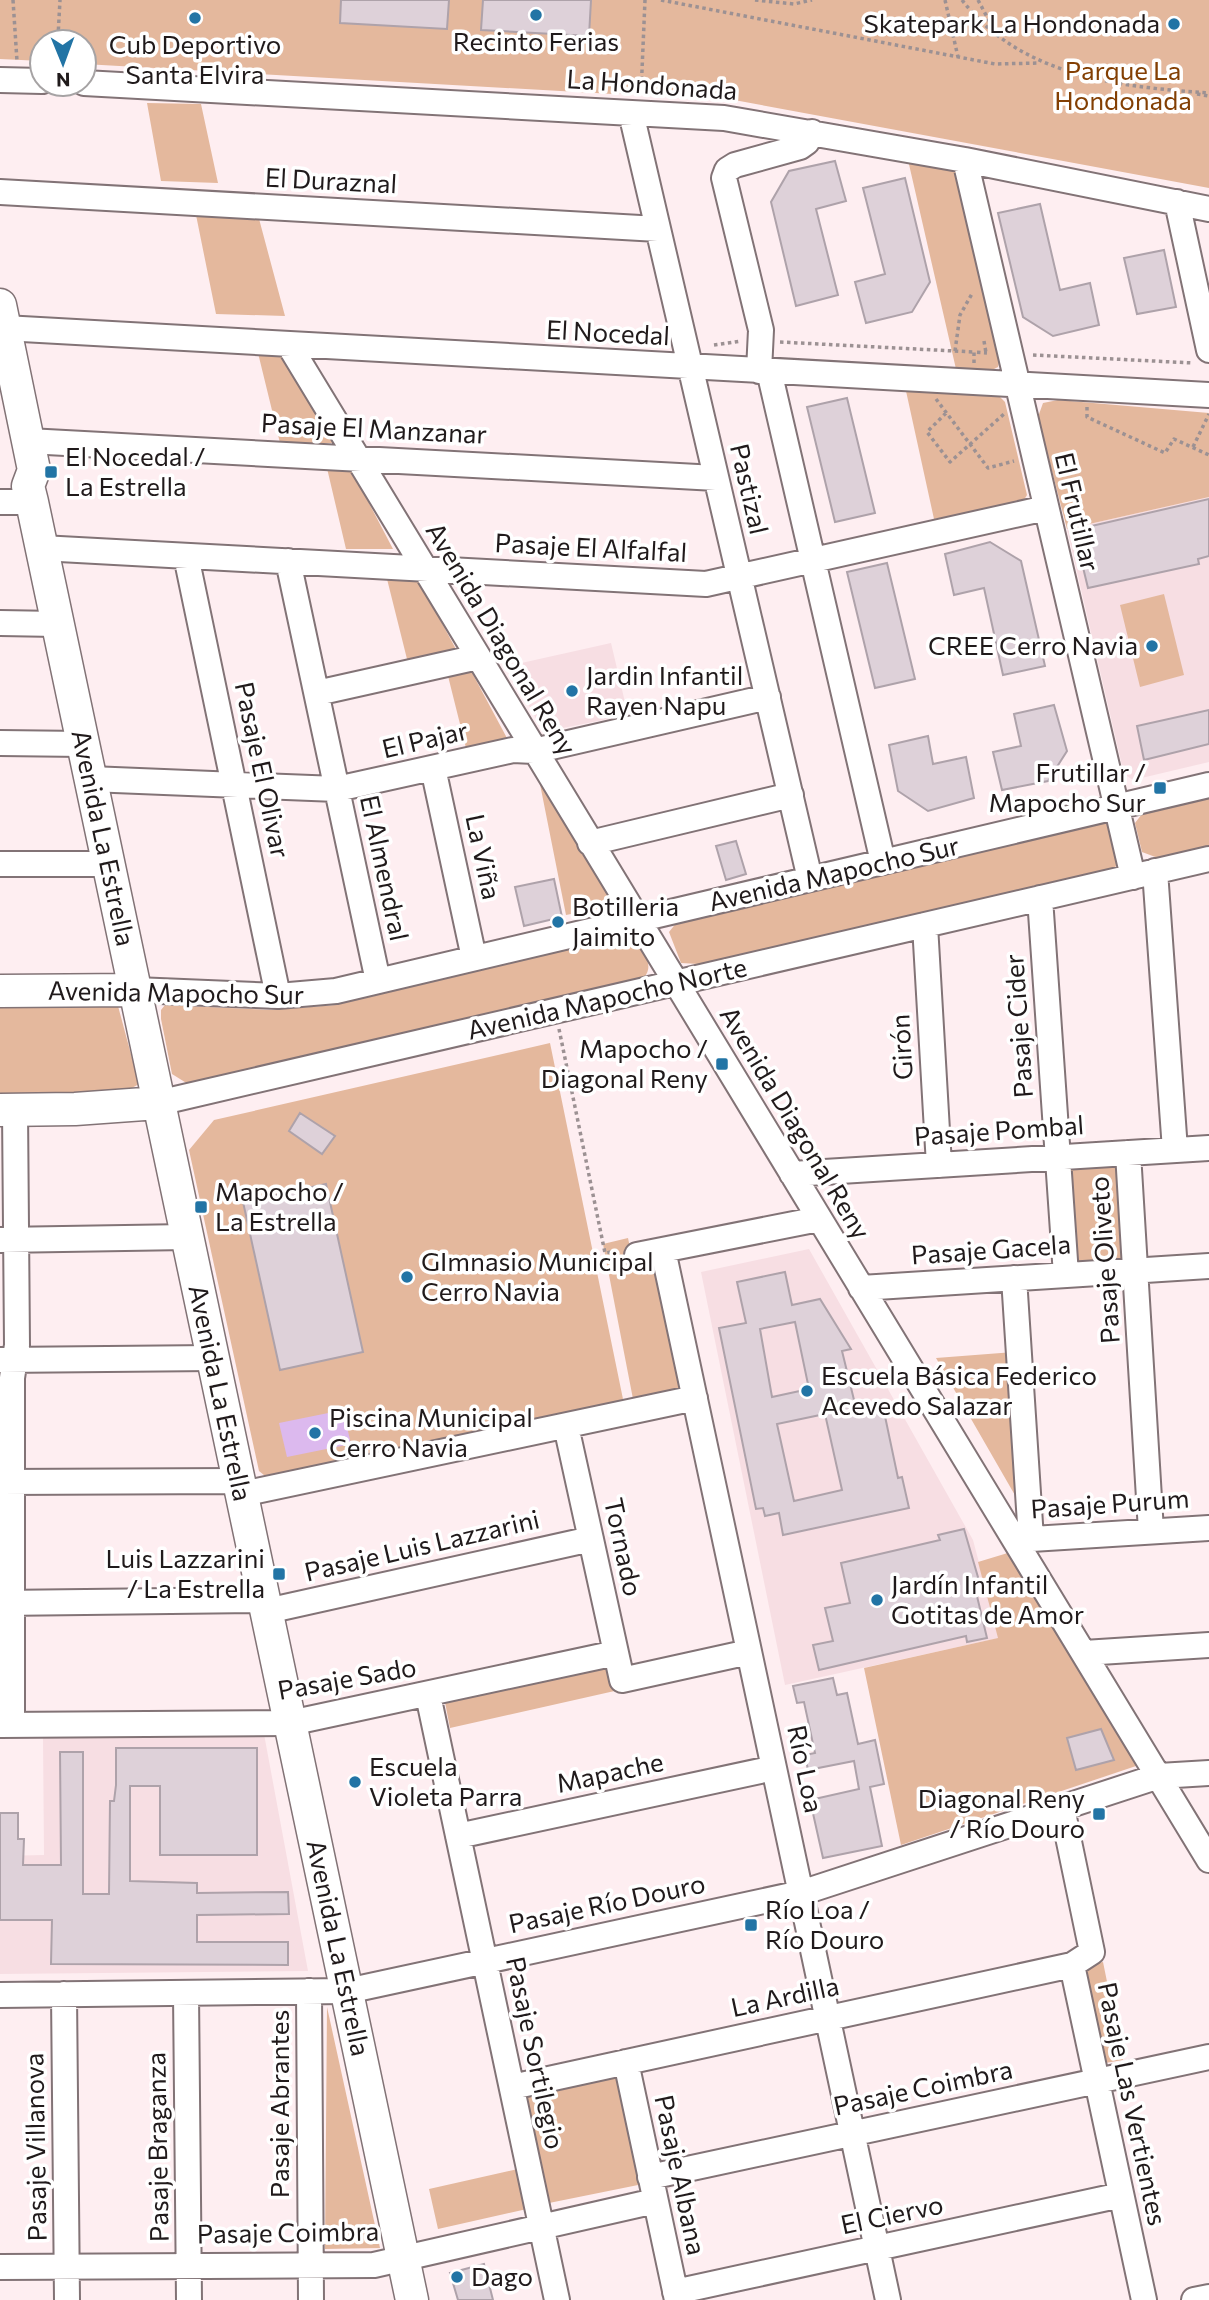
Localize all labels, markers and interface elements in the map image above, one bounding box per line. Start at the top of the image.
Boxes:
marker: Recinto Ferias [528,7,544,23]
place label: Skatepark La Hondonada [863,7,1160,38]
marker: Cub Deportivo Santa Elvira [187,10,203,26]
marker: Skatepark La Hondonada [1166,16,1182,32]
place label: Recinto Ferias [453,25,619,56]
north arrow [28,28,98,98]
place label: Cub Deportivo Santa Elvira [109,28,281,89]
park label: Parque La Hondonada [1054,54,1192,115]
street label: La Hondonada [566,62,739,105]
text: N [56,69,71,92]
street label: El Duraznal [264,161,398,198]
street label: El Nocedal [545,313,671,350]
street label: Pasaje El Manzanar [260,406,488,449]
place label: El Nocedal / La Estrella [65,440,206,501]
street label: Pastizal [725,440,776,537]
street label: El Frutillar [1050,449,1107,574]
marker: El Nocedal / La Estrella [43,464,59,480]
street label: Avenida Diagonal Reny [421,516,584,760]
street label: Pasaje El Alfalfal [494,526,688,567]
place label: CREE Cerro Navia [928,629,1138,660]
marker: CREE Cerro Navia [1144,638,1160,654]
place label: Jardin Infantil Rayen Napu [586,659,743,720]
street label: Pasaje El Olivar [230,679,297,861]
marker: Jardin Infantil Rayen Napu [564,683,580,699]
street label: El Pajar [379,714,471,763]
street label: Avenida La Estrella [66,727,143,949]
place label: Frutillar / Mapocho Sur [988,756,1146,817]
marker: Frutillar / Mapocho Sur [1152,780,1168,796]
street label: El Almendral [355,792,416,943]
street label: La Viña [460,811,509,902]
street label: Avenida Mapocho Sur [705,829,962,916]
place label: Botilleria Jaimito [572,890,679,951]
marker: Botilleria Jaimito [550,914,566,930]
street label: Avenida Mapocho Norte [464,950,749,1045]
street label: Pasaje Cider [997,953,1038,1099]
street label: Avenida Mapocho Sur [48,974,304,1009]
street label: Avenida Diagonal Reny [715,1000,878,1244]
street label: Girón [883,1013,918,1081]
place label: Mapocho / Diagonal Reny [541,1032,708,1093]
marker: Mapocho / Diagonal Reny [714,1056,730,1072]
street label: Pasaje Pombal [913,1108,1085,1151]
place label: Mapocho / La Estrella [215,1175,344,1236]
street label: Pasaje Oliveto [1082,1175,1125,1345]
marker: Mapocho / La Estrella [193,1199,209,1215]
street label: Pasaje Gacela [910,1227,1072,1270]
place label: GImnasio Municipal Cerro Navia [421,1245,654,1306]
marker: GImnasio Municipal Cerro Navia [399,1269,415,1285]
street label: Avenida La Estrella [183,1282,260,1504]
place label: Escuela Básica Federico Acevedo Salazar [821,1359,1097,1420]
marker: Escuela Básica Federico Acevedo Salazar [799,1383,815,1399]
place label: Piscina Municipal Cerro Navia [329,1401,533,1462]
marker: Piscina Municipal Cerro Navia [307,1425,323,1441]
street label: Pasaje Purum [1029,1481,1190,1524]
street label: Tornado [599,1495,650,1599]
street label: Pasaje Luis Lazzarini [301,1502,542,1587]
place label: Luis Lazzarini / La Estrella [106,1542,265,1603]
marker: Luis Lazzarini / La Estrella [271,1566,287,1582]
place label: Jardín Infantil Gotitas de Amor [891,1568,1084,1629]
marker: Jardín Infantil Gotitas de Amor [869,1592,885,1608]
street label: Pasaje Sado [275,1650,418,1705]
street label: Río Loa [782,1722,831,1815]
street label: Mapache [553,1745,666,1798]
place label: Escuela Violeta Parra [369,1750,522,1811]
marker: Escuela Violeta Parra [347,1774,363,1790]
place label: Diagonal Reny / Río Douro [918,1782,1085,1843]
marker: Diagonal Reny / Río Douro [1091,1806,1107,1822]
street label: Avenida La Estrella [301,1837,378,2059]
street label: Pasaje Río Douro [506,1867,708,1938]
place label: Río Loa / Río Douro [765,1893,884,1954]
marker: Río Loa / Río Douro [743,1917,759,1933]
street label: Pasaje Sortilegio [501,1954,572,2152]
street label: La Ardilla [728,1969,842,2022]
street label: Pasaje Las Vertientes [1093,1979,1174,2228]
street label: Pasaje Abrantes [263,2010,294,2198]
street label: Pasaje Villanova [17,2052,52,2242]
street label: Pasaje Braganza [139,2052,174,2242]
street label: Pasaje Coimbra [830,2052,1015,2121]
street label: Pasaje Albana [649,2092,714,2257]
street label: El Ciervo [838,2188,946,2240]
street label: Pasaje Coimbra [196,2214,379,2249]
place label: Dago [471,2260,533,2291]
marker: Dago [449,2269,465,2285]

